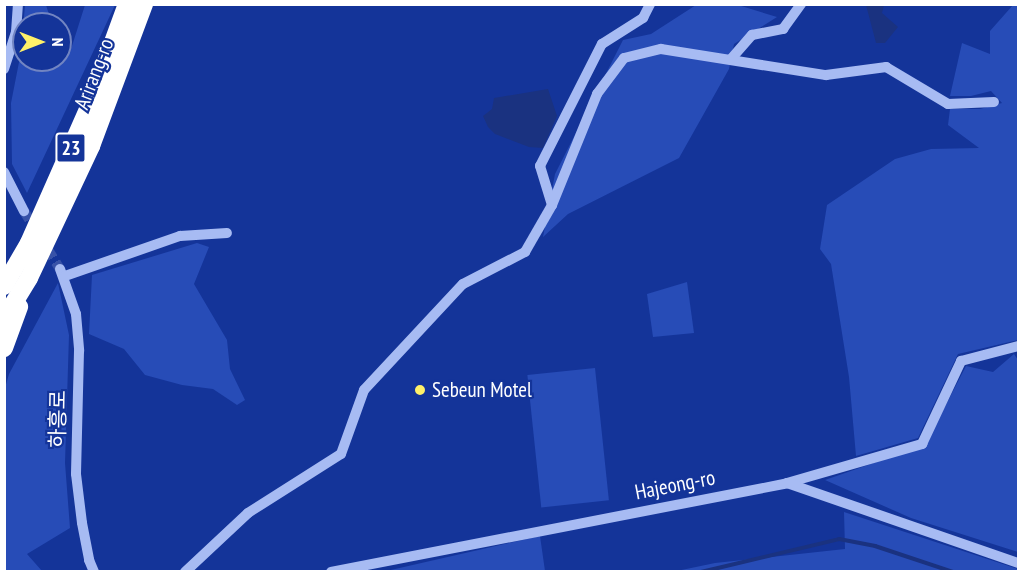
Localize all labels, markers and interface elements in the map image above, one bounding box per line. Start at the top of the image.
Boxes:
north arrow [12,12,72,72]
street label: Arirang-ro [69,35,119,113]
text: N [48,38,68,46]
road number: 23 [54,131,88,165]
place label: Sebeun Motel [432,377,532,403]
marker: Sebeun Motel [413,383,427,397]
street label: 하흥로 [45,390,71,448]
street label: Hajeong-ro [633,465,717,505]

